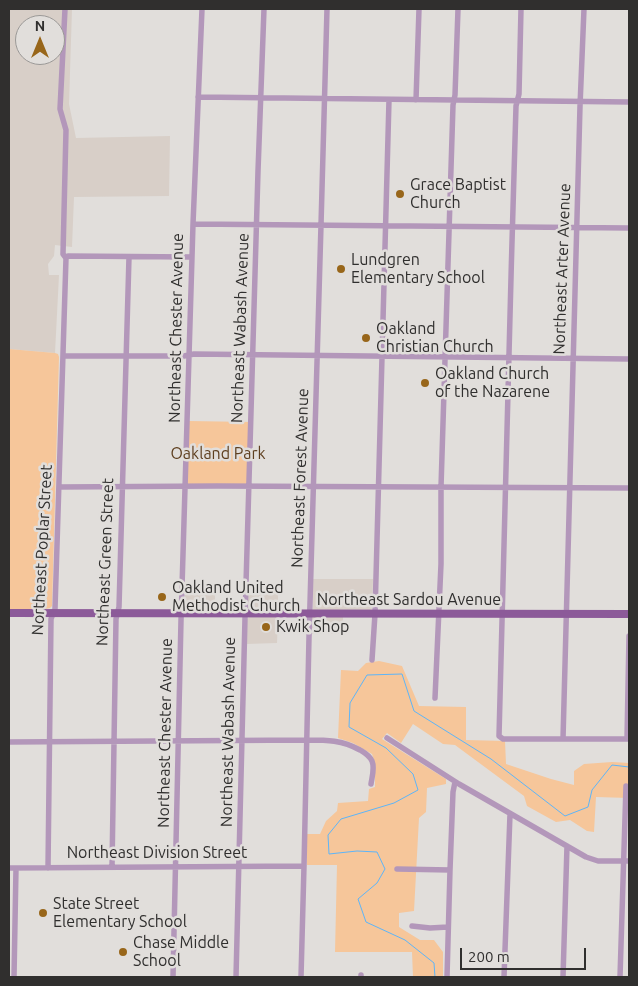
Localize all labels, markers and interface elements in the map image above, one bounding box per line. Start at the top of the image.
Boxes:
north arrow [15,15,65,65]
text: N [35,18,45,34]
place label: Grace Baptist Church [410,175,506,213]
street label: Northeast Arter Avenue [549,183,575,355]
marker: Grace Baptist Church [394,188,406,200]
street label: Northeast Chester Avenue [165,233,187,423]
street label: Northeast Wabash Avenue [227,233,253,423]
place label: Lundgren Elementary School [351,250,485,288]
marker: Lundgren Elementary School [335,263,347,275]
place label: Oakland Christian Church [376,319,494,357]
marker: Oakland Christian Church [360,332,372,344]
place label: Oakland Church of the Nazarene [435,364,550,402]
marker: Oakland Church of the Nazarene [419,377,431,389]
street label: Northeast Forest Avenue [287,388,313,568]
park label: Oakland Park [170,444,266,464]
street label: Northeast Poplar Street [28,464,56,636]
street label: Northeast Green Street [92,478,118,646]
place label: Oakland United Methodist Church [172,578,300,616]
street label: Northeast Sardou Avenue [317,590,501,610]
marker: Oakland United Methodist Church [156,591,168,603]
place label: Kwik Shop [276,617,349,637]
marker: Kwik Shop [260,621,272,633]
street label: Northeast Wabash Avenue [217,637,239,827]
street label: Northeast Chester Avenue [154,638,176,828]
street label: Northeast Division Street [67,843,247,863]
place label: State Street Elementary School [53,894,187,932]
marker: State Street Elementary School [37,907,49,919]
place label: Chase Middle School [133,933,229,971]
scale bar [463,938,589,970]
marker: Chase Middle School [117,946,129,958]
text: 200 m [468,948,510,965]

